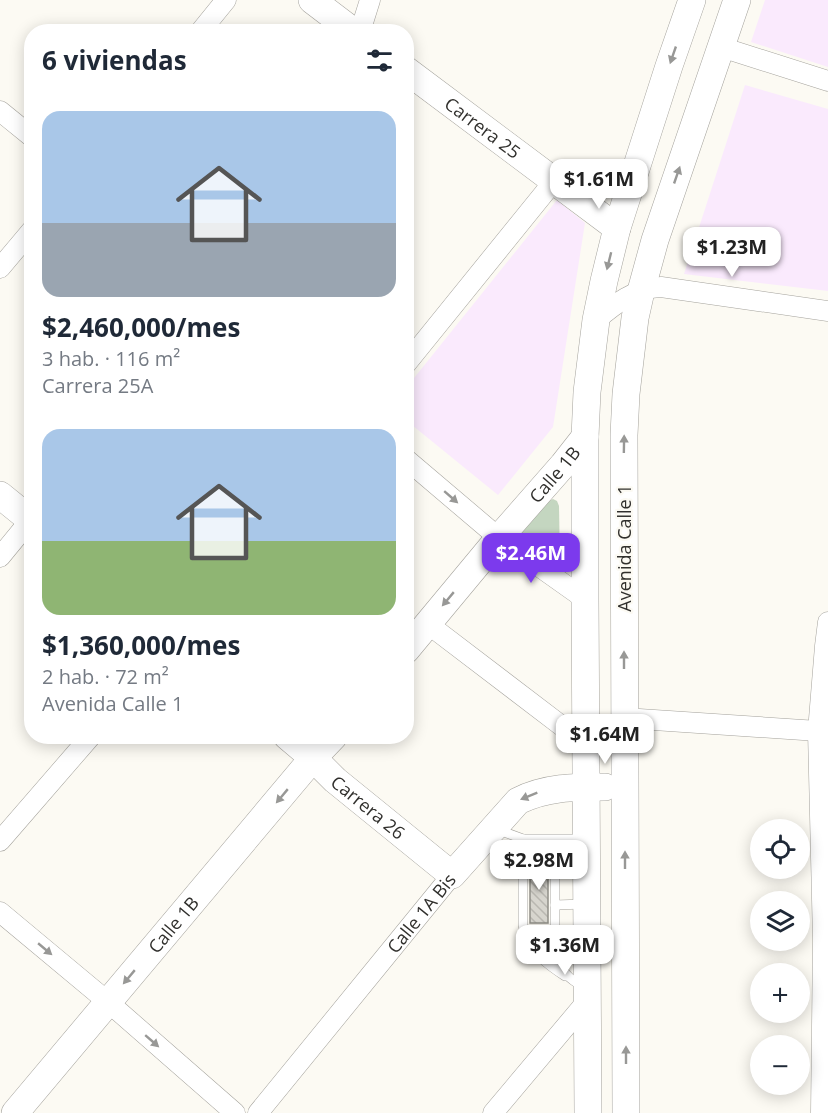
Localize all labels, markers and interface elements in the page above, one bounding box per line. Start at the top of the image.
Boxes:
text: 6 viviendas [42,42,187,78]
icon: filters [363,44,396,77]
one-way arrow [667,46,677,64]
street label: Carrera 25 [440,91,526,164]
icon: home [165,150,273,258]
pin: $1.61M [550,159,648,210]
text: $1.61M [564,165,634,192]
one-way arrow [673,166,682,184]
pin: $1.23M [683,227,781,278]
text: $1.23M [697,233,767,260]
one-way arrow [603,252,613,271]
text: $2,460,000/mes [42,309,240,345]
text: 3 hab. · 116 m² [42,345,180,372]
text: Carrera 25A [42,372,153,399]
one-way arrow [619,434,629,453]
street label: Calle 1B [523,441,585,508]
icon: home [165,468,273,576]
street label: Avenida Calle 1 [612,484,636,612]
one-way arrow [443,490,458,503]
pin: $2.46M [482,533,580,584]
text: $2.46M [496,539,566,566]
one-way arrow [442,591,455,607]
text: $1,360,000/mes [42,627,240,663]
one-way arrow [619,650,629,669]
text: 2 hab. · 72 m² [42,663,169,690]
text: Avenida Calle 1 [42,690,183,717]
pin: $1.64M [556,714,654,765]
text: $1.64M [570,720,640,747]
street label: Carrera 26 [326,770,410,844]
one-way arrow [275,788,288,804]
one-way arrow [520,791,538,801]
map controls [750,819,810,1095]
button: locate [750,819,810,879]
pin: $2.98M [490,840,588,891]
text: $2.98M [504,846,574,873]
one-way arrow [620,850,630,869]
street label: Calle 1A Bis [381,868,461,958]
street label: Calle 1B [142,891,204,958]
button: layers [750,891,810,951]
pin: $1.36M [516,925,614,976]
text: $1.36M [530,931,600,958]
one-way arrow [37,942,52,955]
button: + [750,963,810,1023]
one-way arrow [123,969,136,984]
one-way arrow [144,1034,160,1047]
button: − [750,1035,810,1095]
one-way arrow [621,1045,631,1064]

